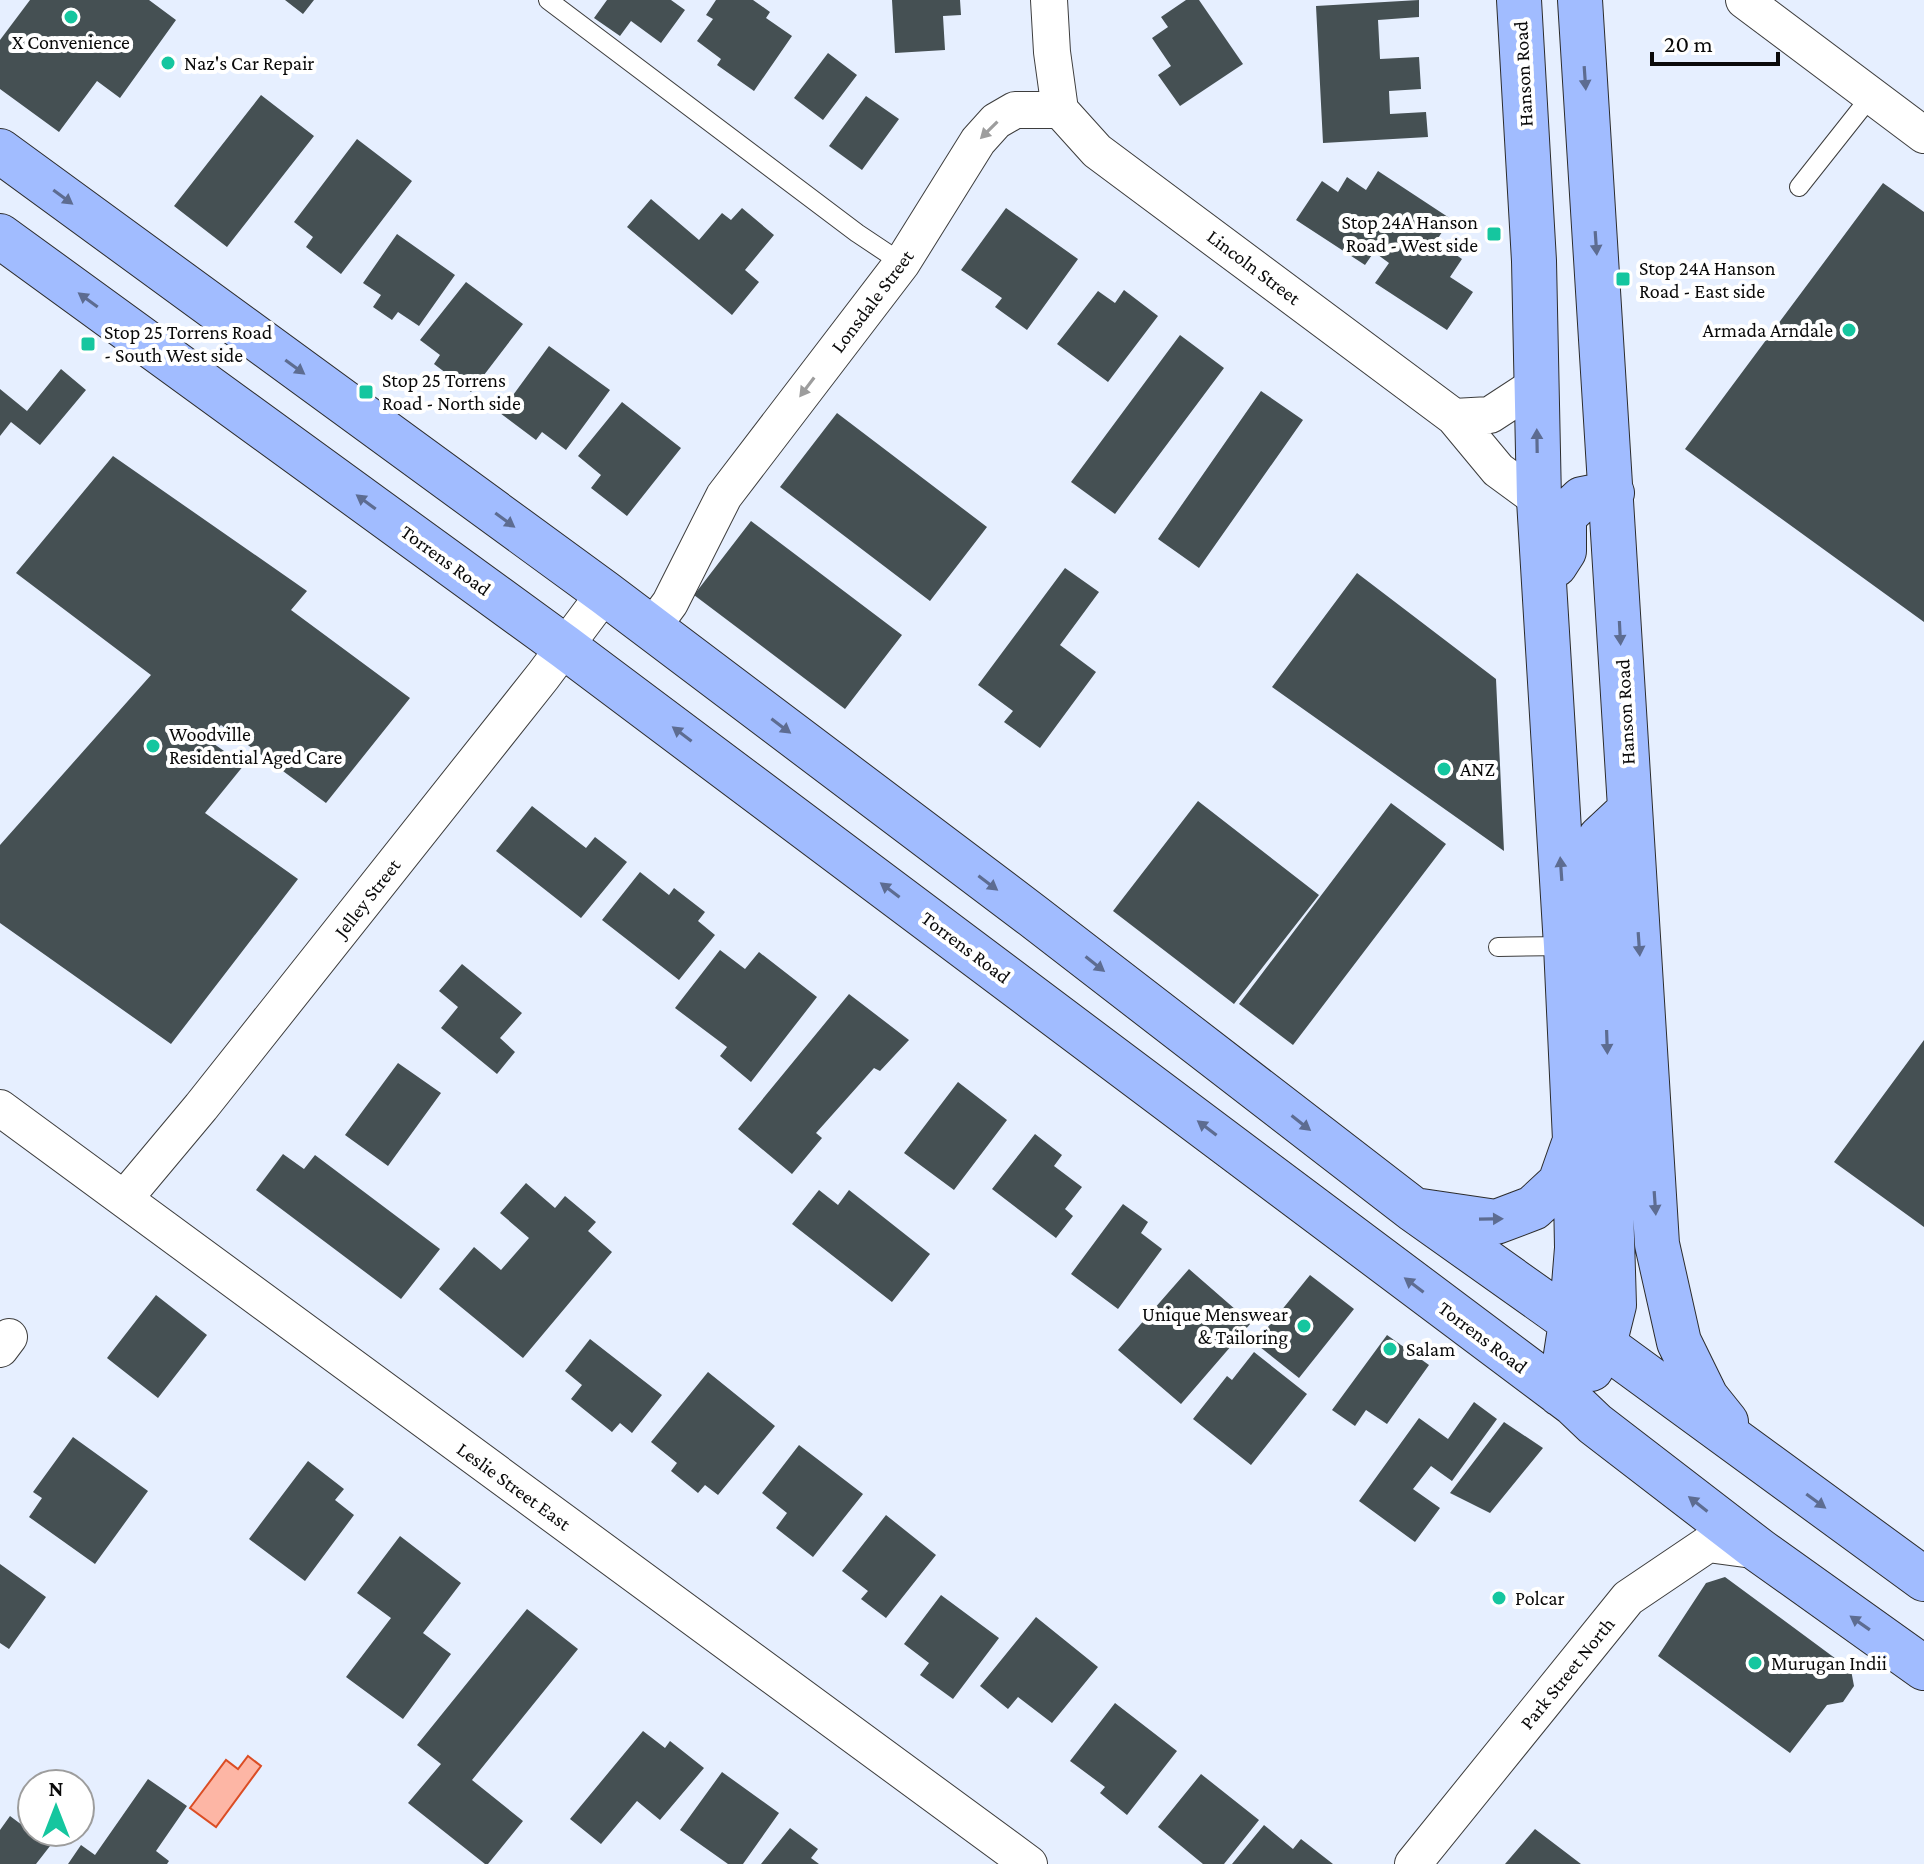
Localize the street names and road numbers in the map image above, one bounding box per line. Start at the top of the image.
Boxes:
street label: Hanson Road [1509,20,1537,127]
street label: Lincoln Street [1203,225,1305,309]
street label: Lonsdale Street [826,245,918,357]
street label: Torrens Road [397,520,496,600]
street label: Hanson Road [1611,658,1639,765]
street label: Jelley Street [328,854,406,944]
street label: Torrens Road [917,906,1015,988]
street label: Torrens Road [1434,1296,1532,1378]
street label: Leslie Street East [453,1437,575,1535]
street label: Park Street North [1515,1613,1619,1733]

